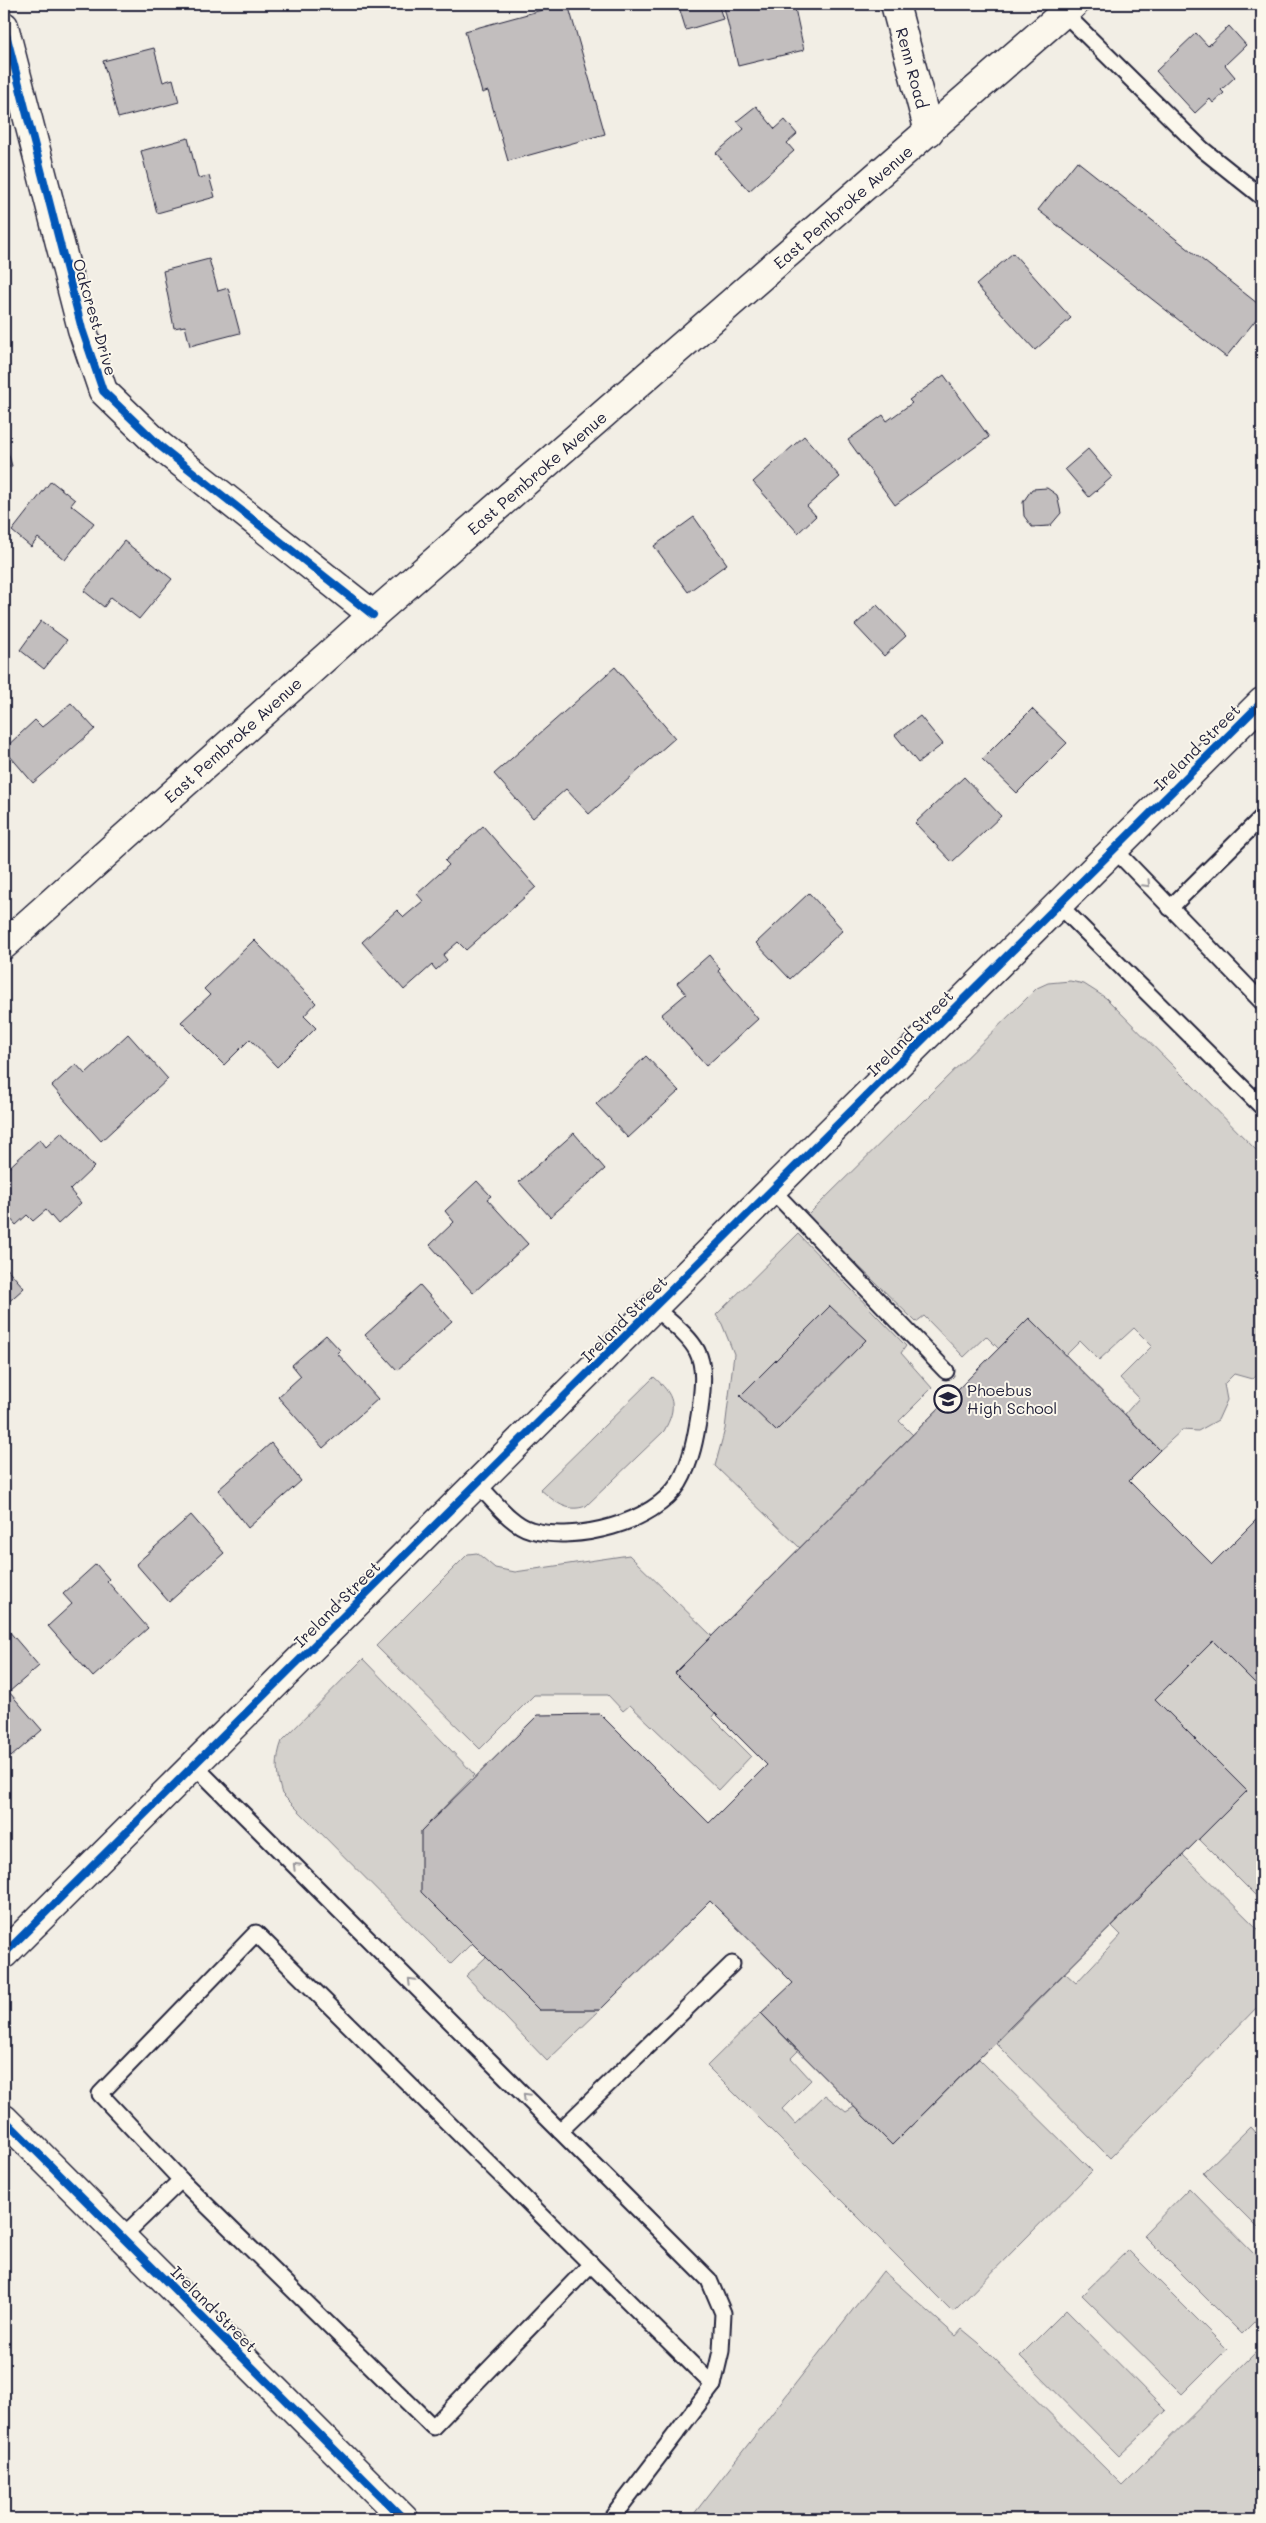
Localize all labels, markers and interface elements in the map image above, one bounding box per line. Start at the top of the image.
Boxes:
street label: Renn Road [892,25,933,111]
street label: East Pembroke Avenue [769,140,917,273]
street label: Oakcrest Drive [69,256,122,378]
street label: East Pembroke Avenue [463,406,611,539]
street label: East Pembroke Avenue [159,672,306,807]
street label: Ireland Street [1149,699,1244,794]
one-way arrow [1142,878,1151,887]
street label: Ireland Street [862,985,957,1080]
street label: Ireland Street [576,1271,671,1366]
place label: Phoebus High School [967,1379,1057,1418]
school or university icon: Phoebus High School [933,1384,963,1414]
street label: Ireland Street [289,1556,384,1651]
one-way arrow [293,1863,302,1872]
one-way arrow [408,1978,417,1987]
one-way arrow [522,2093,531,2102]
street label: Ireland Street [167,2261,262,2356]

